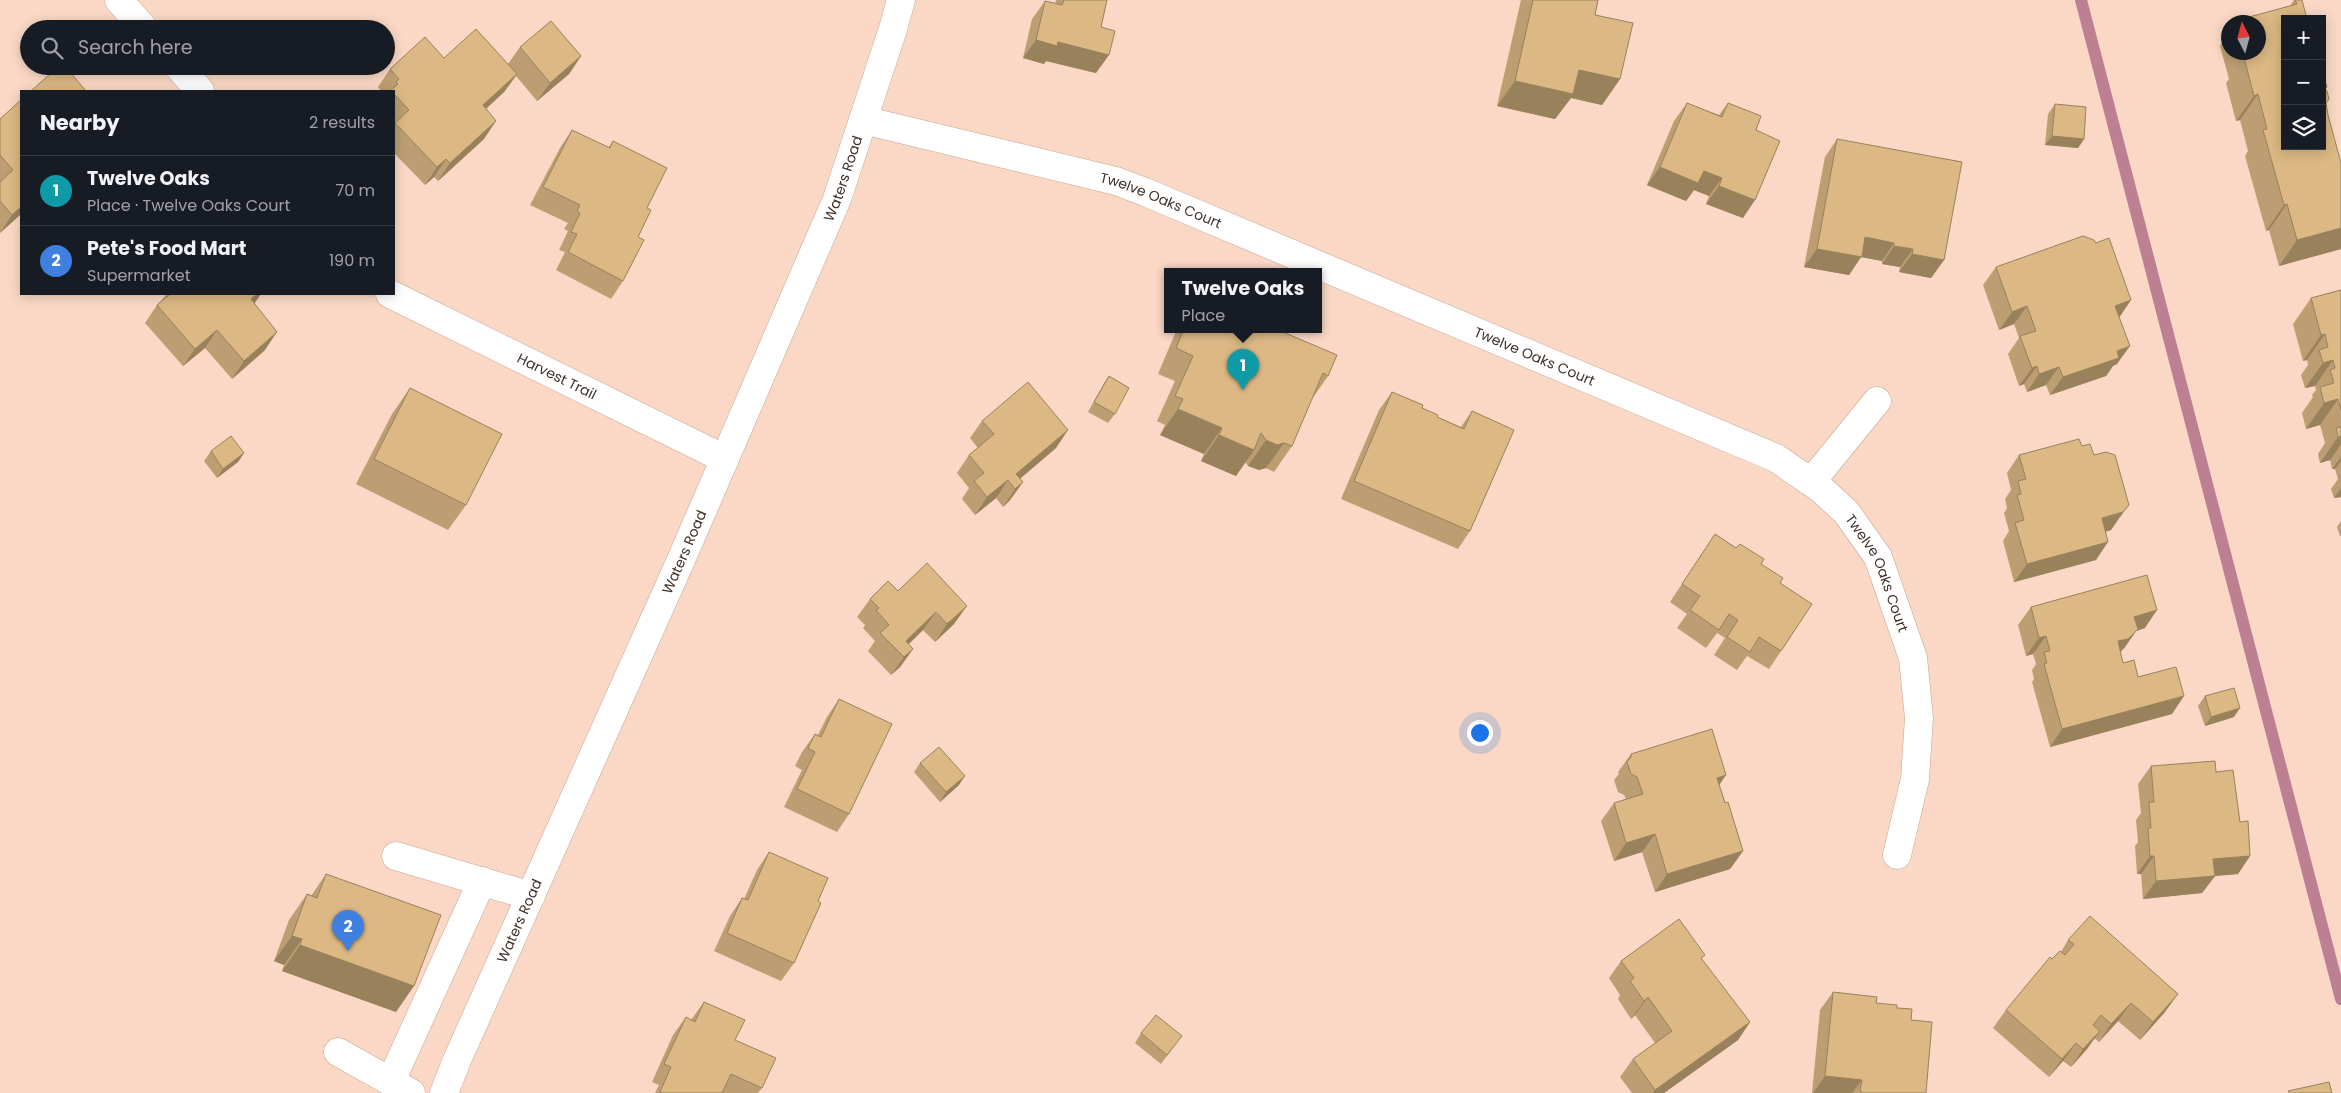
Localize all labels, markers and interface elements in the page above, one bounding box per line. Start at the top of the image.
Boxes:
north arrow [2221,15,2266,60]
map controls [2281,15,2326,150]
button: + [2281,15,2326,60]
search box [20,20,395,75]
icon: search [38,34,66,62]
text: Search here [78,34,192,61]
button: − [2281,60,2326,105]
button: layers [2281,105,2326,150]
text: Nearby [40,108,120,137]
text: 2 results [309,111,375,134]
street label: Waters Road [819,133,867,224]
text: Twelve Oaks [87,165,210,192]
street label: Twelve Oaks Court [1098,168,1225,233]
text: 1 [53,179,59,202]
text: 70 m [335,179,375,202]
text: Place · Twelve Oaks Court [87,194,290,217]
text: Pete's Food Mart [87,235,247,262]
text: 2 [51,249,61,272]
text: 190 m [329,249,375,272]
text: Supermarket [87,264,191,287]
popup [1164,268,1322,333]
text: Twelve Oaks [1182,275,1304,302]
text: Place [1182,304,1225,327]
street label: Twelve Oaks Court [1471,322,1598,391]
street label: Harvest Trail [514,348,600,404]
pin: 1 [1227,349,1259,390]
street label: Waters Road [657,507,711,597]
street label: Twelve Oaks Court [1841,510,1913,635]
your location [1467,720,1493,746]
street label: Waters Road [492,876,547,966]
pin: 2 [332,910,364,951]

